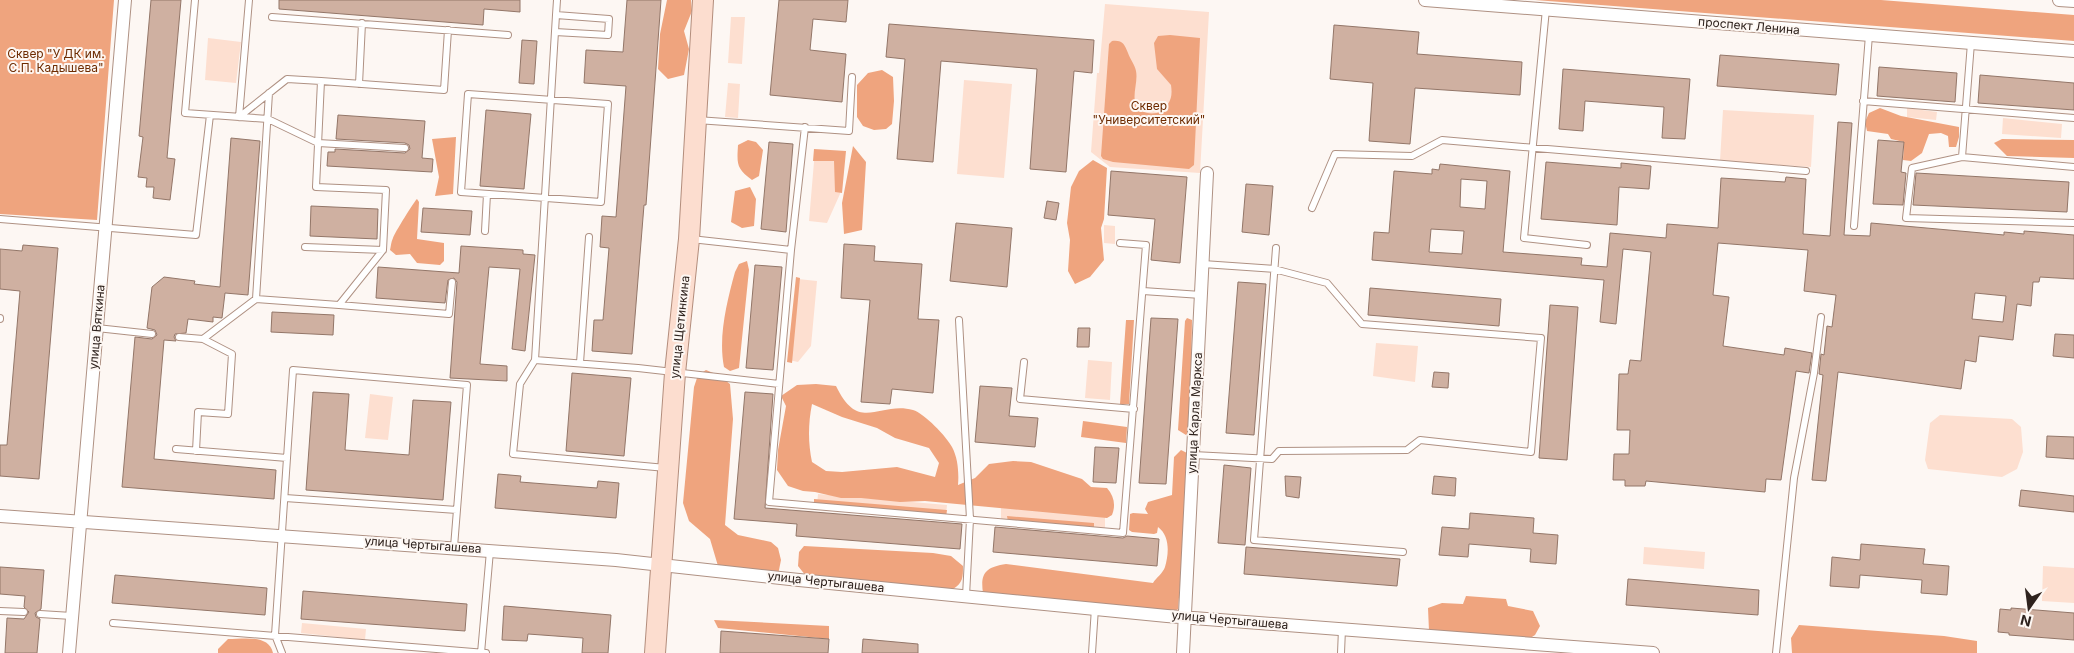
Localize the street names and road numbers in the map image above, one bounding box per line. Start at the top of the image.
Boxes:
street label: проспект Ленина [1698,14,1800,37]
street label: улица Щетинкина [667,275,692,379]
street label: улица Вяткина [85,284,108,370]
street label: улица Карла Маркса [1184,352,1205,474]
street label: улица Чертыгашева [364,533,482,556]
street label: улица Чертыгашева [767,568,885,595]
street label: улица Чертыгашева [1171,607,1289,632]

